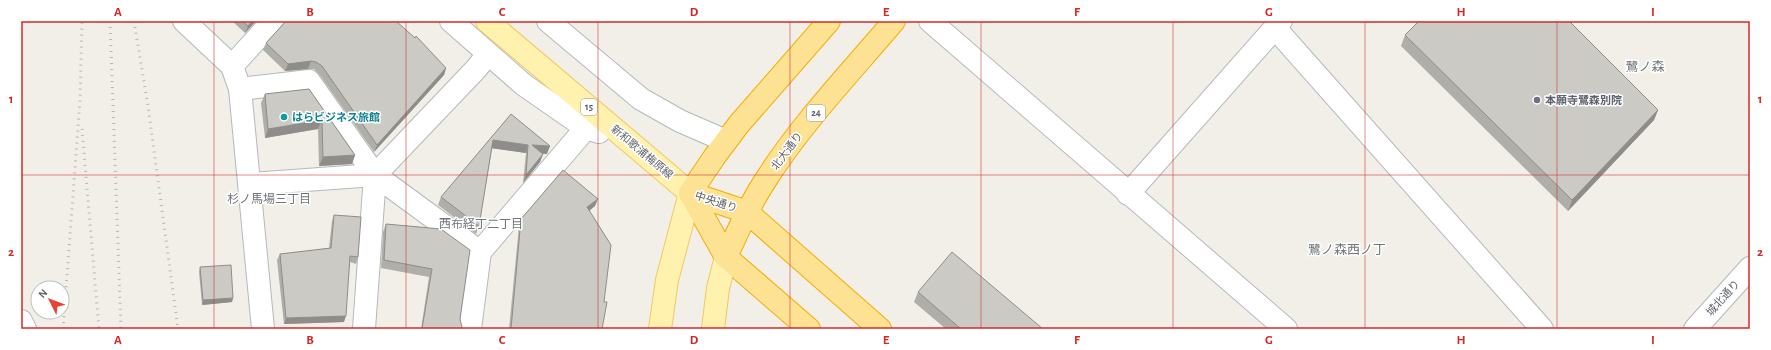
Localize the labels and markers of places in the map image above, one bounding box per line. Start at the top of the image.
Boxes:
place label: 本願寺鷺森別院 [1545,94,1622,106]
marker: 本願寺鷺森別院 [1532,95,1542,105]
place label: はらビジネス旅館 [292,111,380,123]
marker: はらビジネス旅館 [279,112,289,122]

